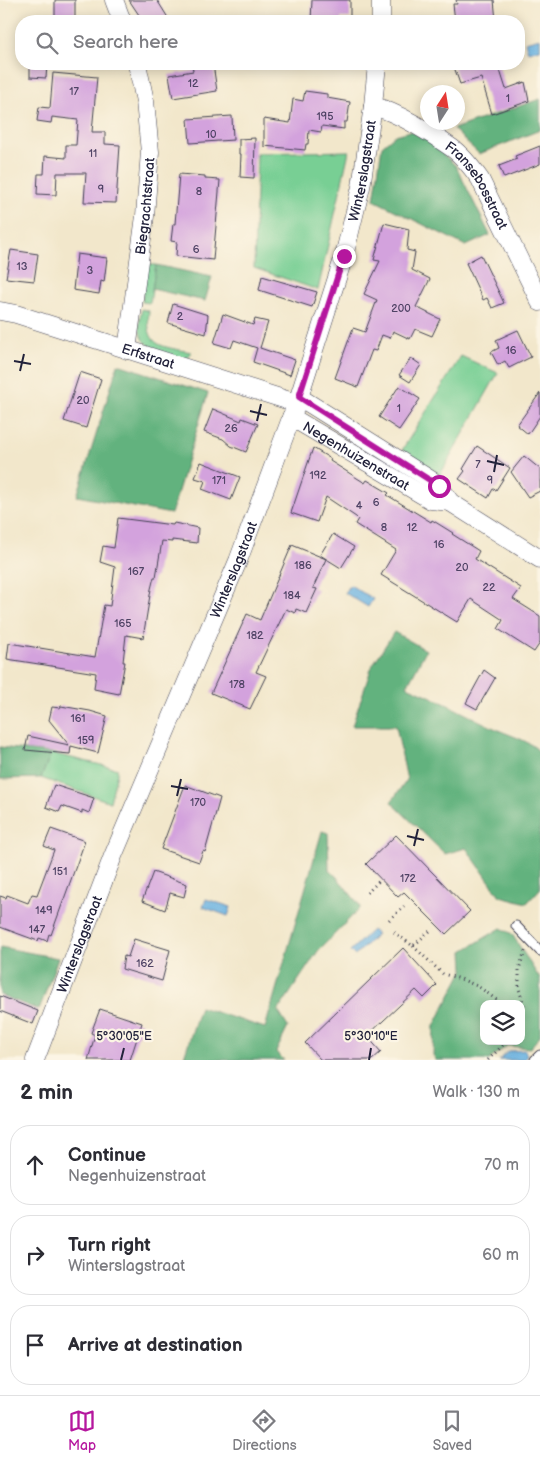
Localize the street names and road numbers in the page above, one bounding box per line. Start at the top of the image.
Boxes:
street label: Winterslagstraat [345,118,380,223]
street label: Fransebosstraat [442,138,512,233]
street label: Biegrachtstraat [132,156,159,256]
street label: Erfstraat [120,340,177,373]
street label: Negenhuizenstraat [300,418,413,495]
street label: Winterslagstraat [207,519,261,621]
street label: Winterslagstraat [53,893,106,995]

